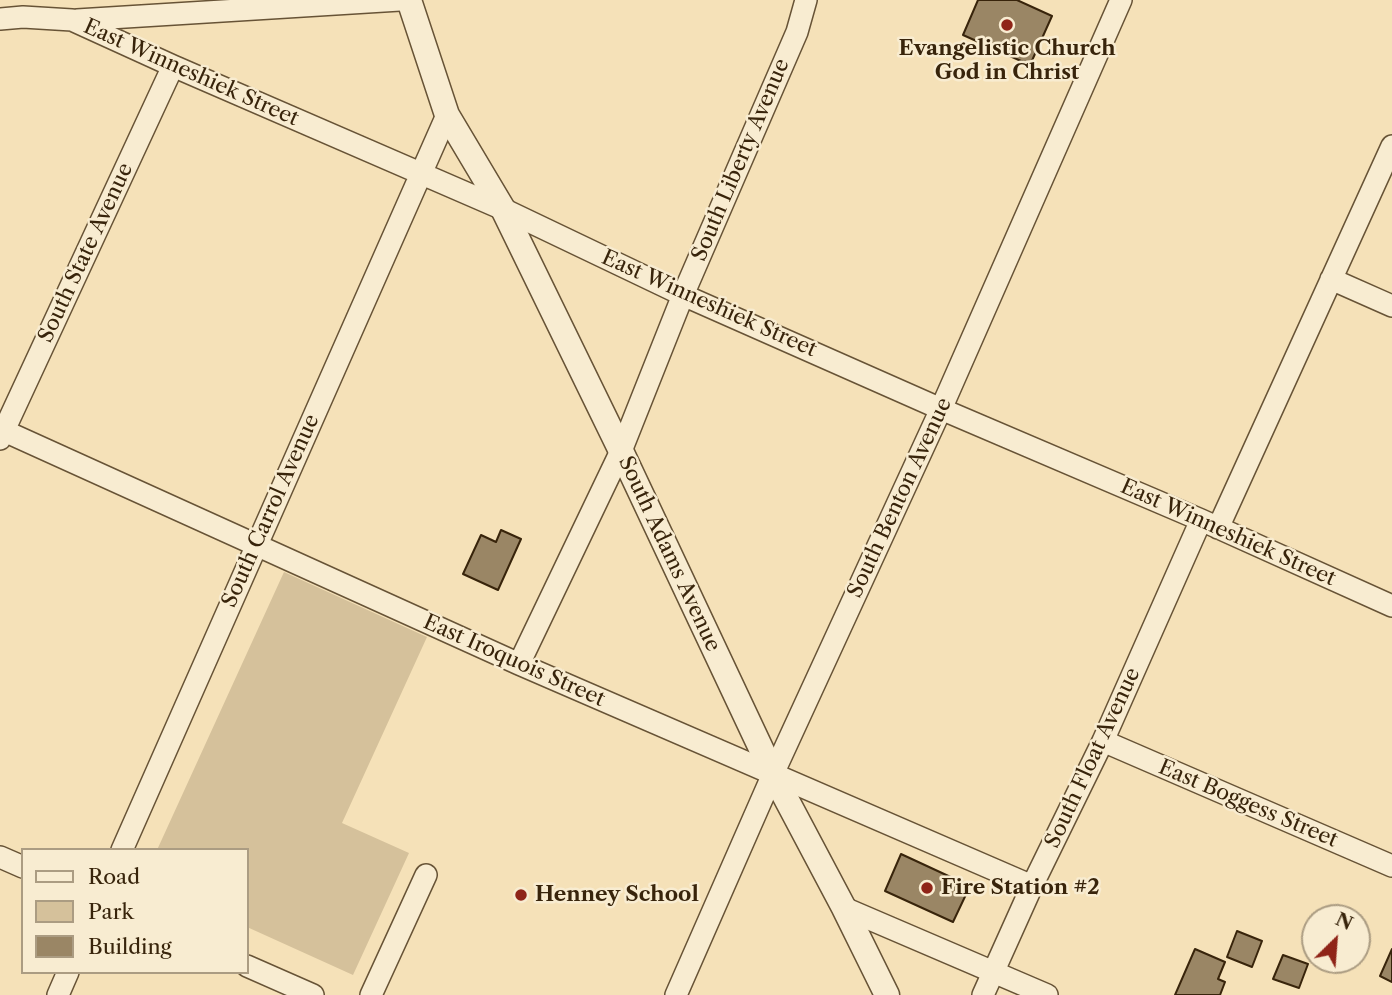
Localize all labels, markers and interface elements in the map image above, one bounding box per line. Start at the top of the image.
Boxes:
street label: East Winneshiek Street [80,14,302,132]
marker: Evangelistic Church God in Christ [999,17,1015,33]
place label: Evangelistic Church God in Christ [898,36,1116,86]
street label: South Liberty Avenue [687,55,795,265]
street label: South State Avenue [33,159,139,347]
street label: East Winneshiek Street [598,245,820,363]
street label: South Benton Avenue [843,394,957,602]
street label: South Carrol Avenue [217,411,325,611]
street label: South Adams Avenue [613,452,725,656]
street label: East Winneshiek Street [1117,474,1339,592]
street label: East Iroquois Street [419,610,609,712]
street label: South Float Avenue [1040,664,1146,852]
street label: East Boggess Street [1155,755,1341,853]
legend [21,848,248,974]
text: Road [88,864,140,889]
place label: Fire Station #2 [941,875,1100,901]
marker: Fire Station #2 [919,880,935,896]
place label: Henney School [535,882,699,908]
marker: Henney School [513,887,529,903]
text: Park [88,899,134,924]
north arrow [1301,904,1371,974]
text: N [1332,907,1357,935]
text: Building [88,934,172,959]

